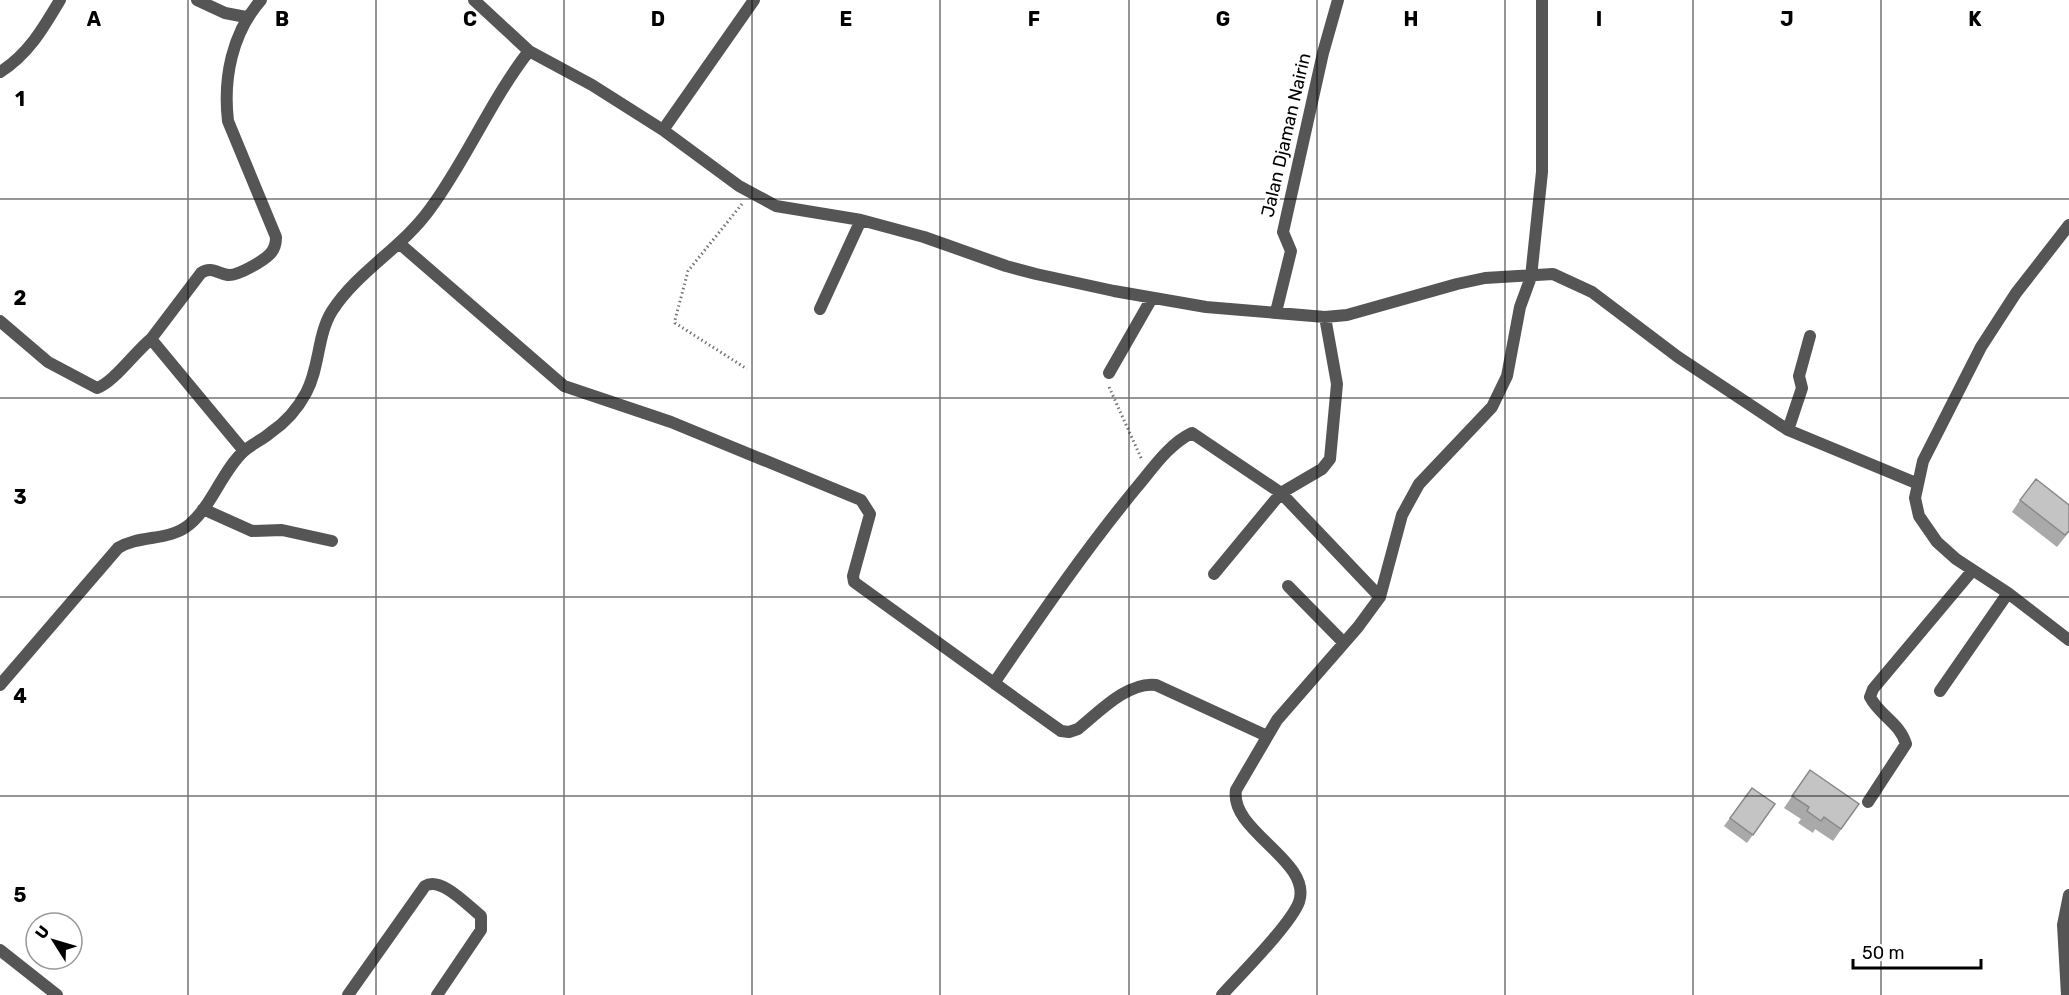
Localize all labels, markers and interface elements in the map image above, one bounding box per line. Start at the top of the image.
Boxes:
text: A [87,7,102,31]
text: B [275,7,289,31]
text: C [463,7,477,31]
text: D [651,7,665,31]
text: E [840,7,852,31]
text: F [1028,7,1040,31]
text: G [1216,7,1230,31]
text: H [1404,7,1418,31]
text: I [1596,7,1602,31]
text: J [1780,7,1794,31]
text: K [1968,7,1982,31]
street label: Jalan Djaman Nairin [1256,51,1316,219]
text: 1 [15,87,25,111]
text: 2 [14,286,27,310]
text: 3 [13,485,27,509]
text: 4 [13,684,27,708]
text: 5 [14,883,27,907]
north arrow [24,911,84,971]
text: U [31,922,54,943]
scale bar [1853,932,1980,970]
text: 50 m [1862,942,1905,964]

